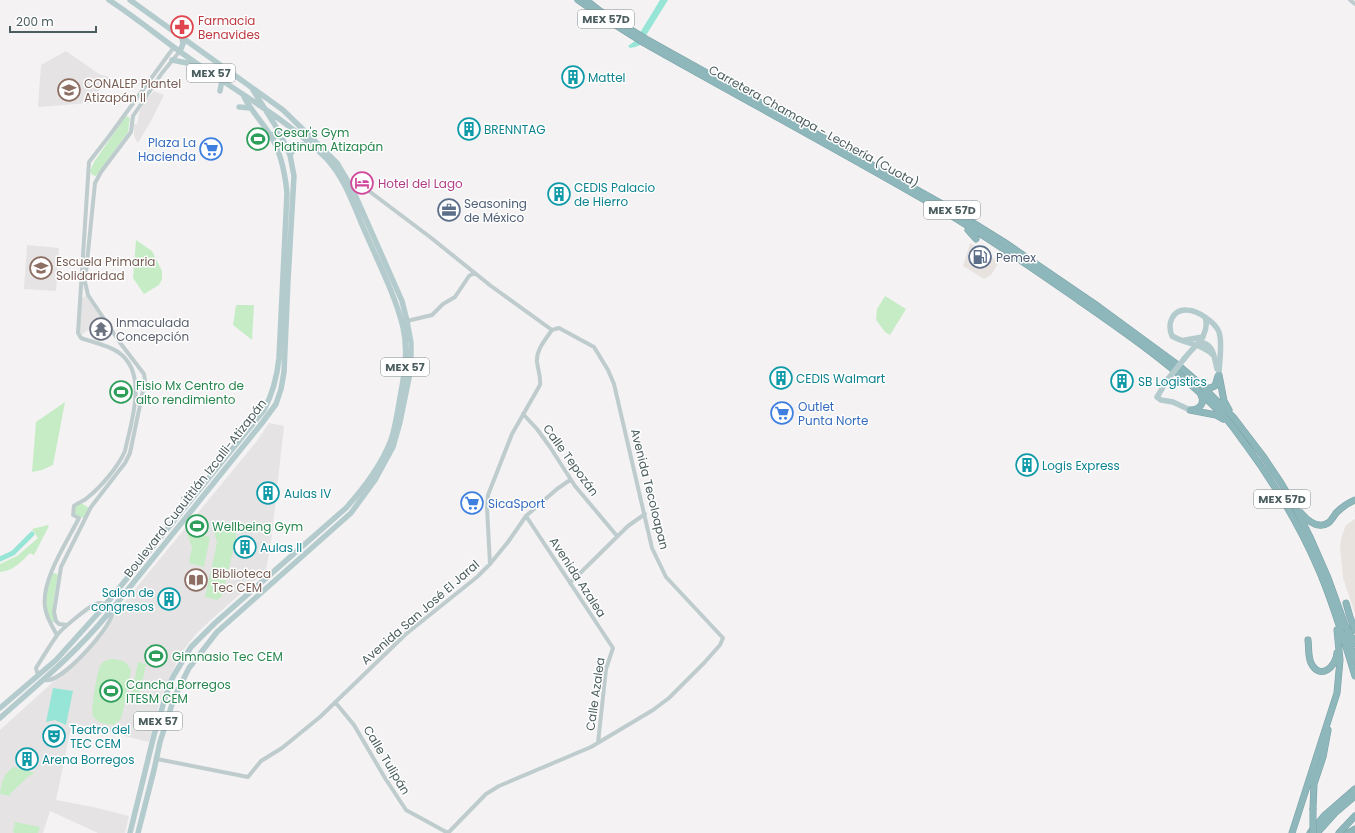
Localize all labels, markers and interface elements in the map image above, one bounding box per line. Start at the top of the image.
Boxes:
scale bar [10,8,96,34]
road number: MEX 57D [578,10,634,28]
place label: Farmacia Benavides [198,12,260,43]
text: 200 m [16,13,54,30]
pharmacy icon: Farmacia Benavides [169,14,195,40]
street label: Carretera Chamapa - Lechería (Cuota) [706,61,922,191]
road number: MEX 57 [187,64,235,82]
building icon: Mattel [560,64,586,90]
place label: Mattel [588,69,626,86]
place label: CONALEP Plantel Atizapán II [84,75,181,106]
school or university icon: CONALEP Plantel Atizapán II [56,77,82,103]
building icon: BRENNTAG [456,116,482,142]
place label: BRENNTAG [484,121,546,138]
place label: Cesar's Gym Platinum Atizapán [274,124,383,155]
sports icon: Cesar's Gym Platinum Atizapán [245,126,271,152]
place label: Plaza La Hacienda [138,134,196,165]
supermarket icon: Plaza La Hacienda [198,136,224,162]
hotel icon: Hotel del Lago [349,170,375,196]
place label: Hotel del Lago [378,175,463,192]
place label: CEDIS Palacio de Hierro [574,179,655,210]
building icon: CEDIS Palacio de Hierro [546,181,572,207]
place label: Seasoning de México [464,195,527,226]
office icon: Seasoning de México [436,197,462,223]
road number: MEX 57D [924,201,980,219]
fuel station icon: Pemex [967,244,993,270]
place label: Pemex [996,249,1036,266]
place label: Escuela Primaria Solidaridad [56,253,155,284]
school or university icon: Escuela Primaria Solidaridad [28,255,54,281]
place label: Inmaculada Concepción [116,314,189,345]
temple icon: Inmaculada Concepción [88,316,114,342]
road number: MEX 57 [381,358,429,376]
building icon: CEDIS Walmart [768,365,794,391]
building icon: SB Logistics [1109,368,1135,394]
place label: CEDIS Walmart [796,370,885,387]
place label: SB Logistics [1138,373,1207,390]
place label: Fisio Mx Centro de alto rendimiento [136,377,244,408]
sports icon: Fisio Mx Centro de alto rendimiento [108,379,134,405]
street label: Boulevard Cuautitlán Izcalli-Atizapán [120,395,270,581]
place label: Outlet Punta Norte [798,398,868,429]
supermarket icon: Outlet Punta Norte [769,400,795,426]
street label: Calle Tepozán [539,421,603,499]
street label: Avenida Tecoloapan [627,427,673,551]
building icon: Logis Express [1014,452,1040,478]
place label: Logis Express [1042,457,1120,474]
building icon: Aulas IV [255,480,281,506]
place label: Aulas IV [284,485,331,502]
supermarket icon: SicaSport [459,490,485,516]
road number: MEX 57D [1254,490,1310,508]
place label: SicaSport [488,495,545,512]
sports icon: Wellbeing Gym [184,513,210,539]
place label: Wellbeing Gym [212,518,303,535]
building icon: Aulas II [232,534,258,560]
street label: Avenida Azalea [546,534,610,620]
place label: Aulas II [260,539,302,556]
street label: Avenida San José El Jaral [357,556,483,668]
place label: Biblioteca Tec CEM [212,565,271,596]
library icon: Biblioteca Tec CEM [183,567,209,593]
place label: Salon de congresos [91,584,154,615]
building icon: Salon de congresos [156,586,182,612]
sports icon: Gimnasio Tec CEM [143,643,169,669]
place label: Gimnasio Tec CEM [172,648,283,665]
street label: Calle Azalea [581,656,609,732]
place label: Cancha Borregos ITESM CEM [126,676,231,707]
sports icon: Cancha Borregos ITESM CEM [98,678,124,704]
road number: MEX 57 [134,712,182,730]
place label: Teatro del TEC CEM [70,721,130,752]
street label: Calle Tulipán [360,722,414,798]
theatre icon: Teatro del TEC CEM [41,723,67,749]
building icon: Arena Borregos [14,746,40,772]
place label: Arena Borregos [42,751,135,768]

